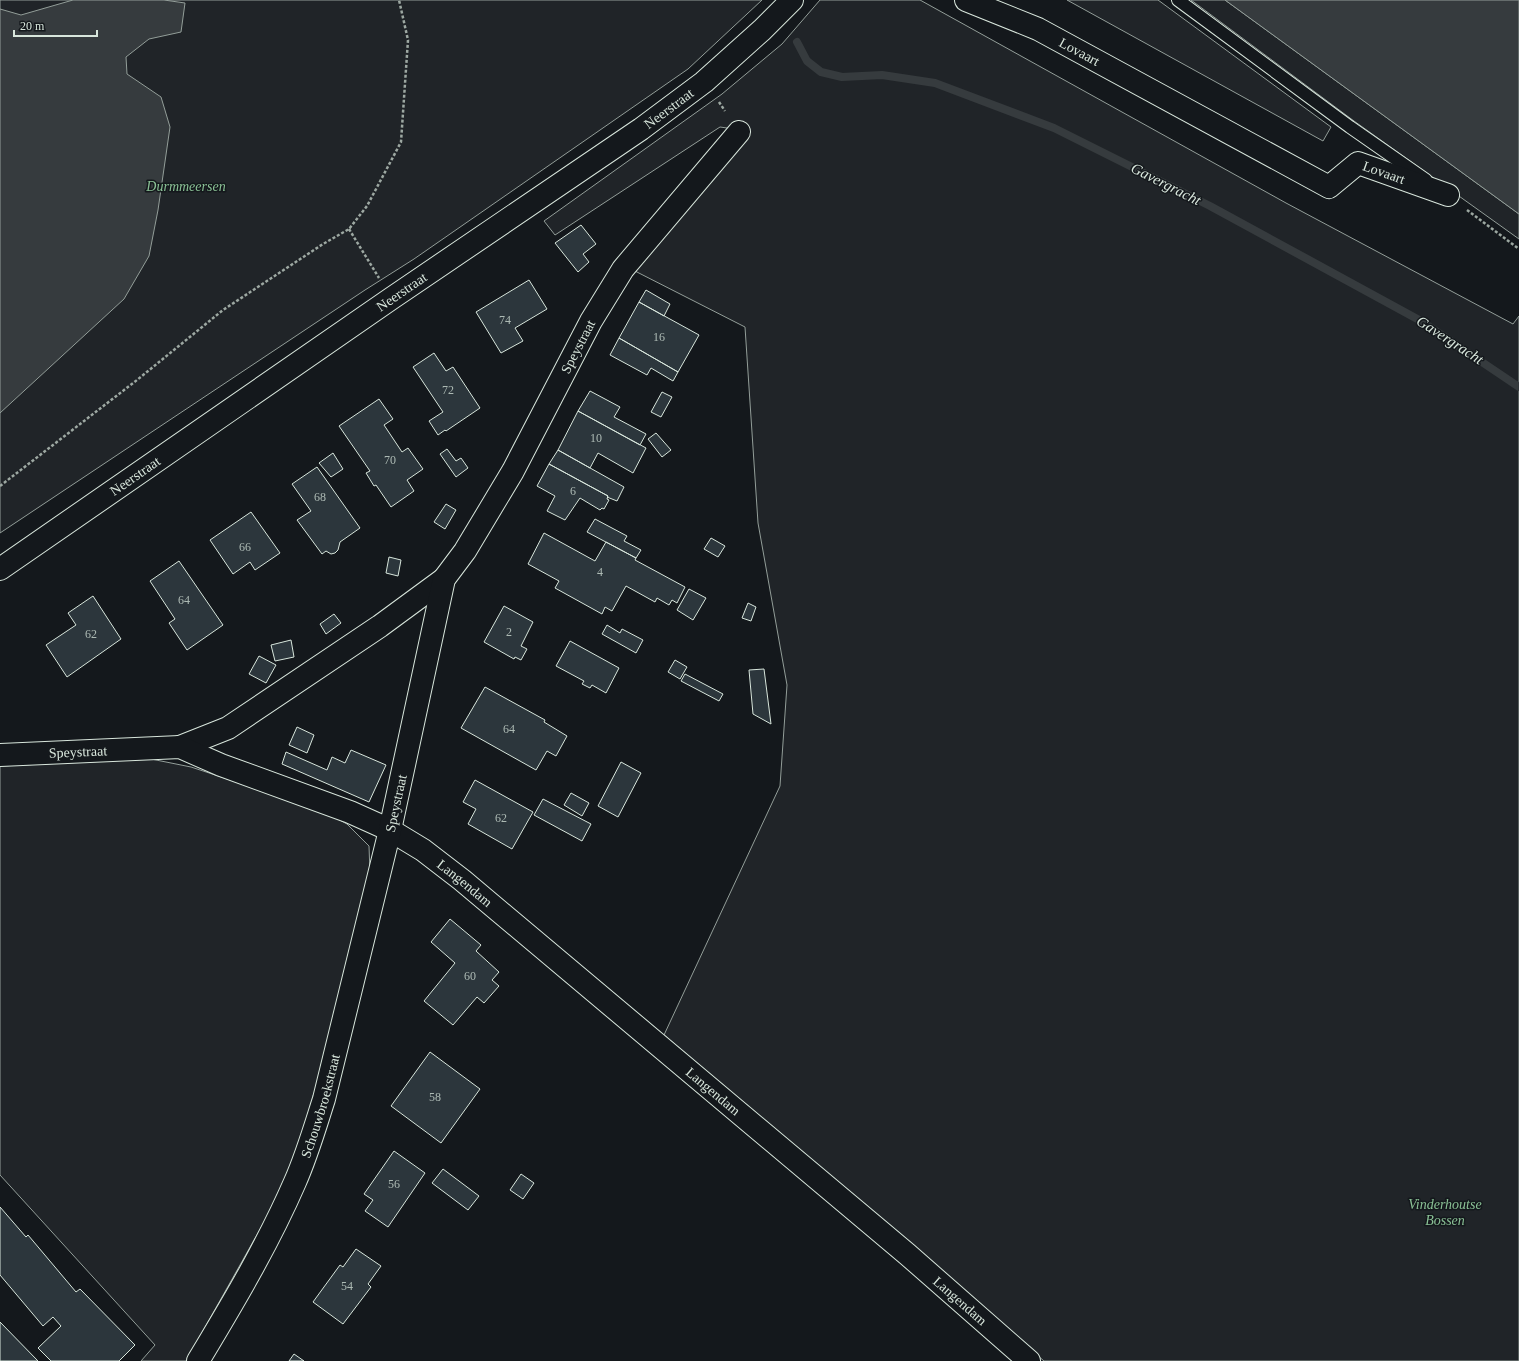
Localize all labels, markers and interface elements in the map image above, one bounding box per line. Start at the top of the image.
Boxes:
scale bar [14,12,97,38]
text: 20 m [20,19,45,33]
street label: Lovaart [1057,35,1102,69]
street label: Neerstraat [641,85,697,132]
street label: Lovaart [1361,158,1407,187]
water label: Gavergracht [1128,160,1204,209]
park label: Durmmeersen [145,179,226,194]
street label: Neerstraat [374,270,430,314]
house number: 74 [499,313,511,327]
water label: Gavergracht [1414,313,1487,368]
street label: Speystraat [558,317,598,376]
house number: 16 [653,330,665,344]
house number: 72 [442,383,454,397]
house number: 10 [590,431,602,445]
house number: 70 [384,453,396,467]
street label: Neerstraat [107,454,163,499]
house number: 6 [570,484,576,498]
house number: 68 [314,490,326,504]
house number: 66 [239,540,251,554]
house number: 4 [597,565,603,579]
house number: 64 [178,593,190,607]
house number: 2 [506,625,512,639]
house number: 62 [85,627,97,641]
house number: 64 [503,722,515,736]
street label: Speystraat [48,743,108,761]
street label: Speystraat [383,773,410,834]
house number: 62 [495,811,507,825]
street label: Langendam [434,857,495,910]
house number: 60 [464,969,476,983]
street label: Schouwbroekstraat [298,1053,343,1160]
street label: Langendam [683,1064,743,1119]
house number: 58 [429,1090,441,1104]
house number: 56 [388,1177,400,1191]
park label: Vinderhoutse Bossen [1408,1197,1482,1228]
street label: Langendam [930,1274,990,1329]
house number: 54 [341,1279,353,1293]

